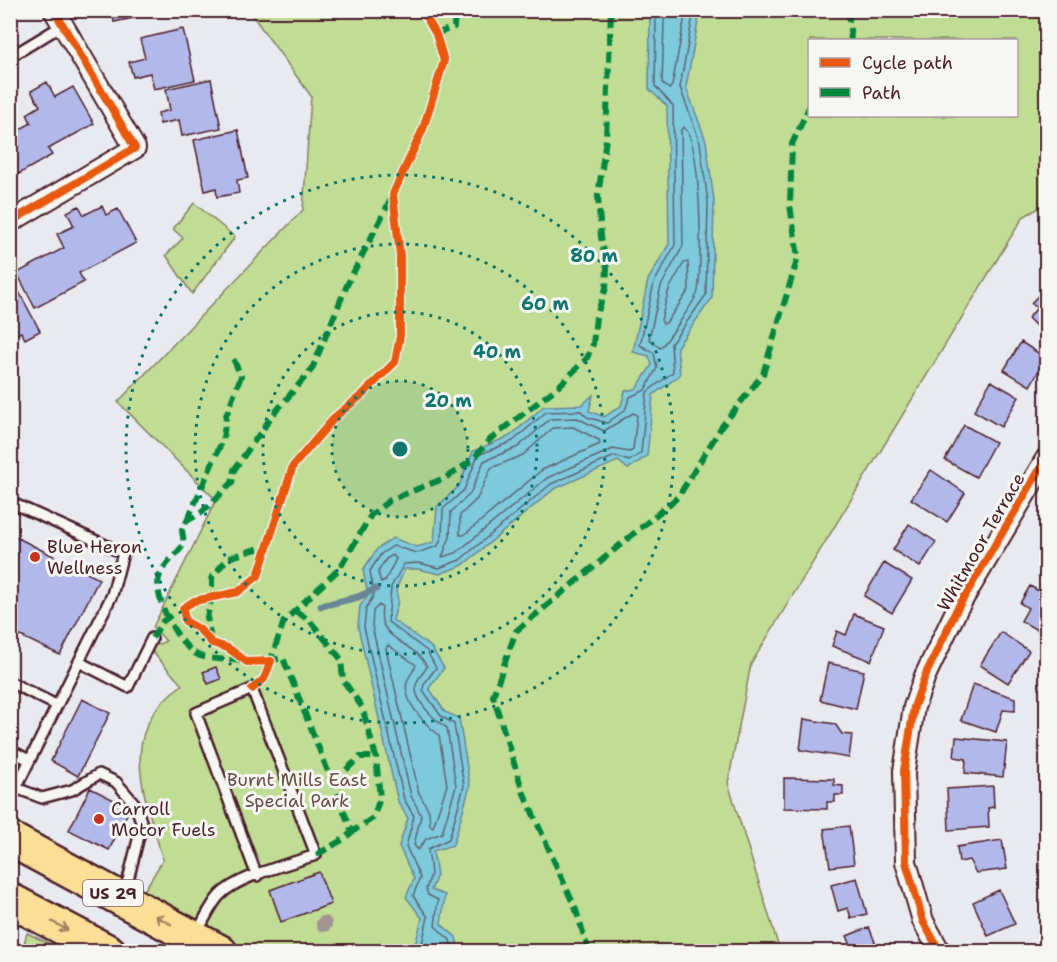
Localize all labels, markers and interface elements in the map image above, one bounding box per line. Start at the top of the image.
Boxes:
legend [808,39,1018,117]
text: Cycle path [862,51,953,75]
text: Path [862,81,901,105]
text: 80 m [570,244,618,268]
text: 60 m [521,292,569,316]
text: 40 m [473,340,521,364]
text: 20 m [424,389,472,413]
centre of rings [390,439,410,459]
street label: Whitmoor Terrace [932,468,1030,616]
place label: Blue Heron Wellness [47,535,142,580]
marker: Blue Heron Wellness [28,550,42,564]
park label: Burnt Mills East Special Park [227,768,367,813]
place label: Carroll Motor Fuels [111,797,216,842]
marker: Carroll Motor Fuels [92,812,106,826]
road number: US 29 [83,880,143,906]
one-way arrow [155,914,172,926]
one-way arrow [51,920,68,932]

